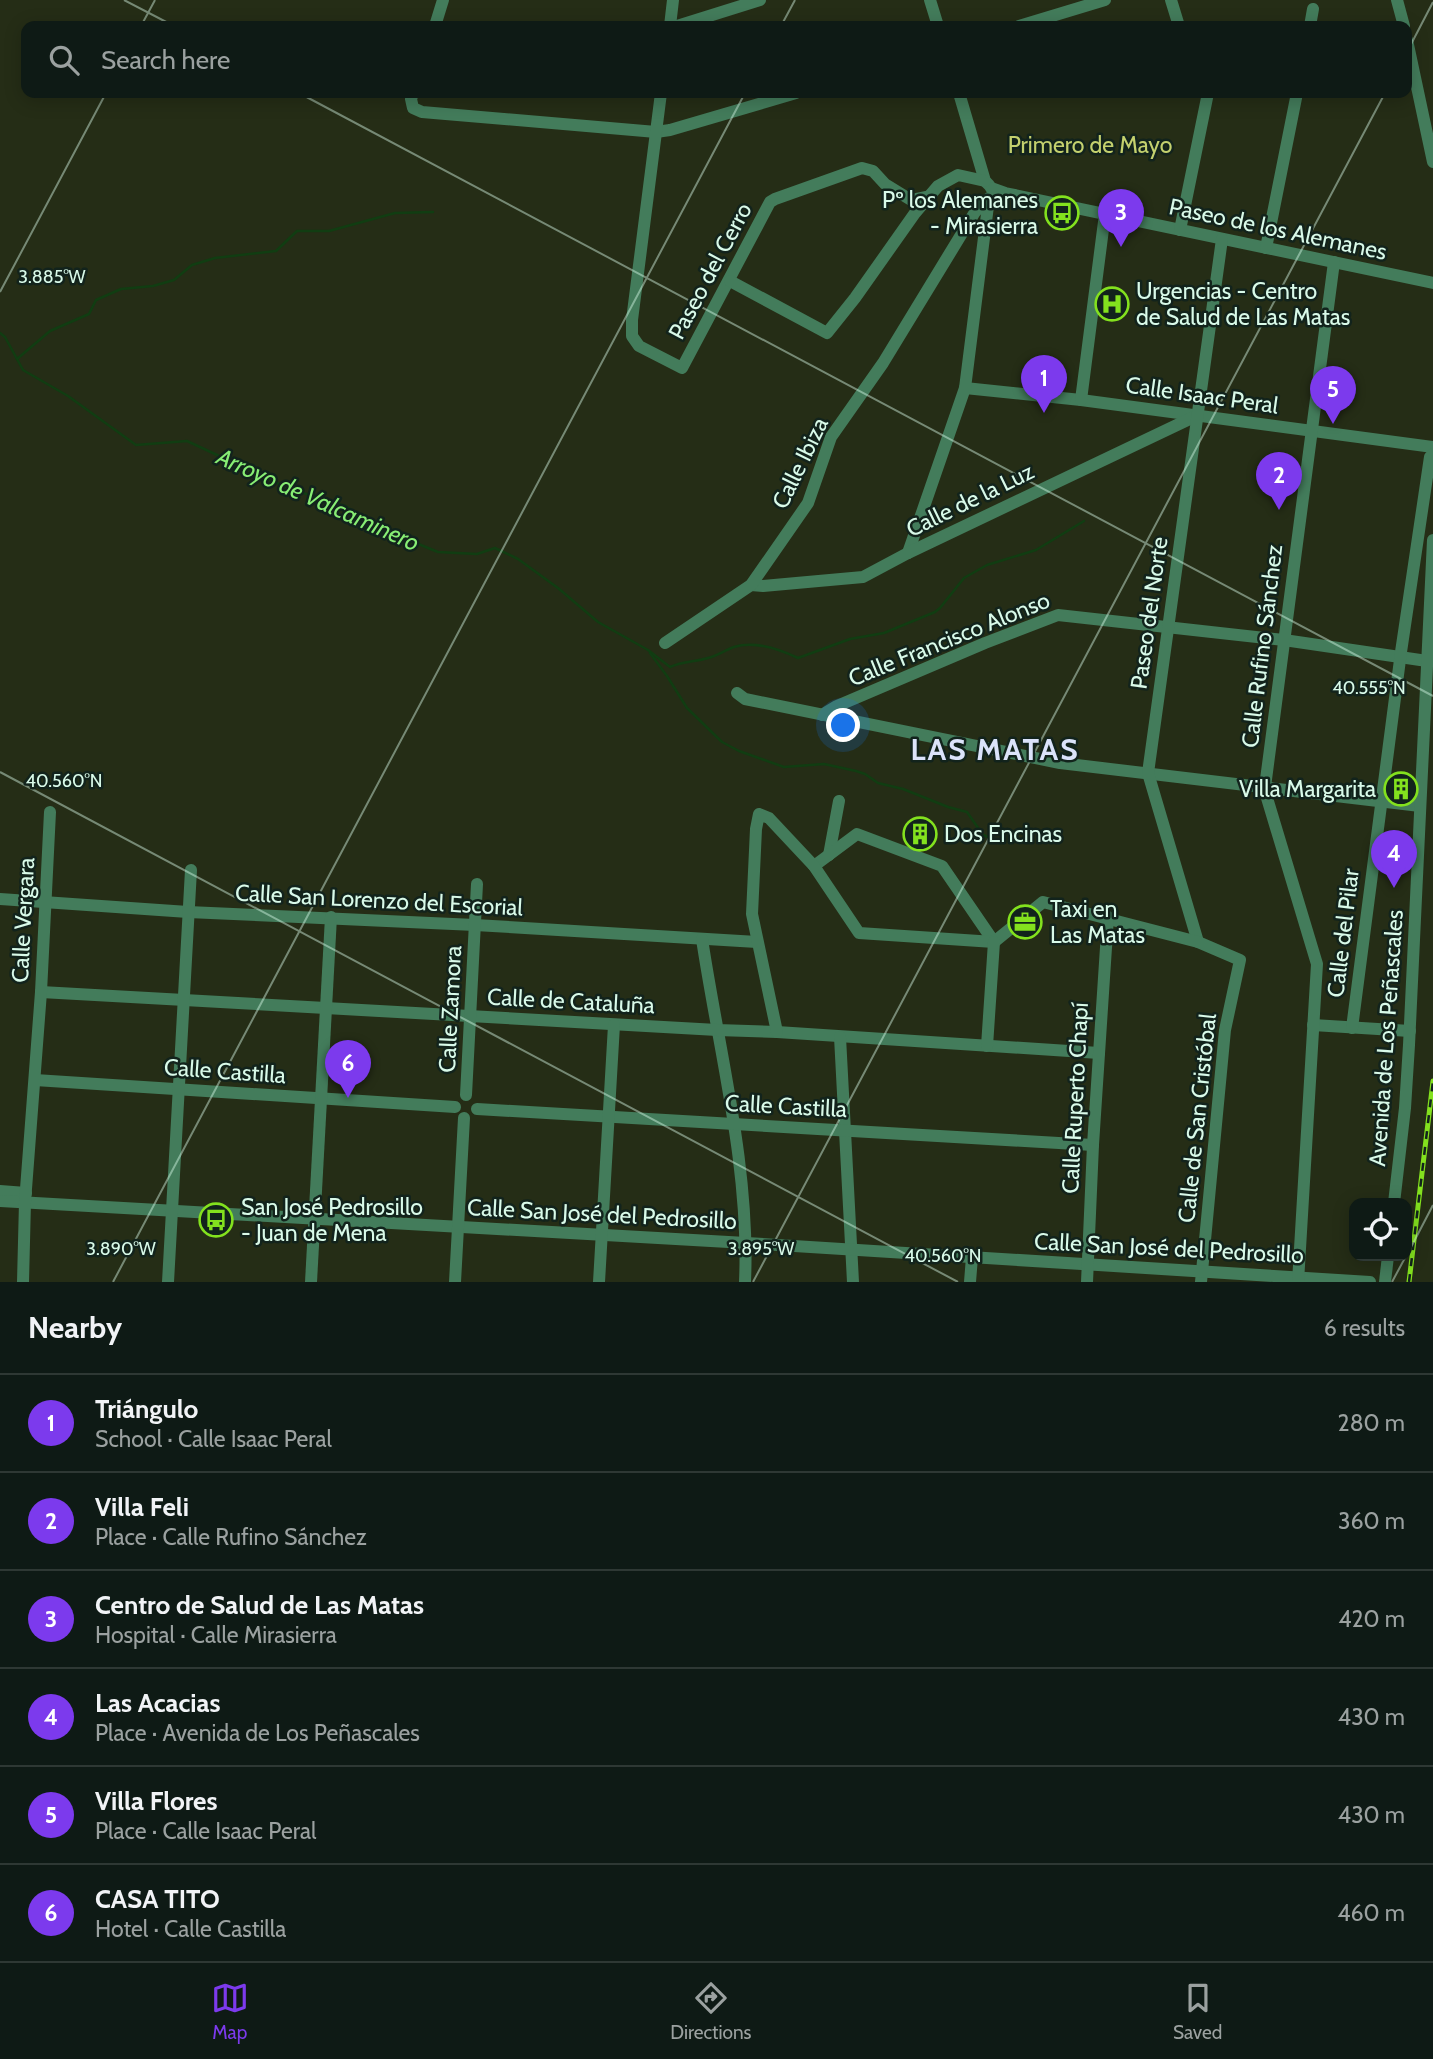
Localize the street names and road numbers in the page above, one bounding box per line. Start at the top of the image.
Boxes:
street label: Paseo de los Alemanes [1167,192,1389,266]
street label: Paseo del Cerro [662,198,758,344]
street label: Calle Isaac Peral [1124,370,1281,420]
street label: Calle Ibiza [766,413,834,513]
street label: Calle de la Luz [902,457,1039,543]
street label: Paseo del Norte [1124,535,1174,691]
street label: Calle Rufino Sánchez [1236,543,1288,749]
street label: Calle Francisco Alonso [844,586,1054,692]
street label: Calle Vergara [6,857,40,983]
street label: Calle del Pilar [1321,866,1365,999]
street label: Calle San Lorenzo del Escorial [234,878,524,922]
street label: Avenida de Los Peñascales [1363,909,1409,1167]
street label: Calle Zamora [433,945,467,1073]
street label: Calle de Cataluña [486,983,656,1019]
street label: Calle Ruperto Chapí [1056,1002,1094,1194]
street label: Calle de San Cristóbal [1172,1011,1222,1224]
street label: Calle Castilla [163,1053,287,1089]
street label: Calle Castilla [724,1089,848,1123]
street label: Calle San José del Pedrosillo [466,1193,738,1235]
street label: Calle San José del Pedrosillo [1033,1227,1305,1269]

